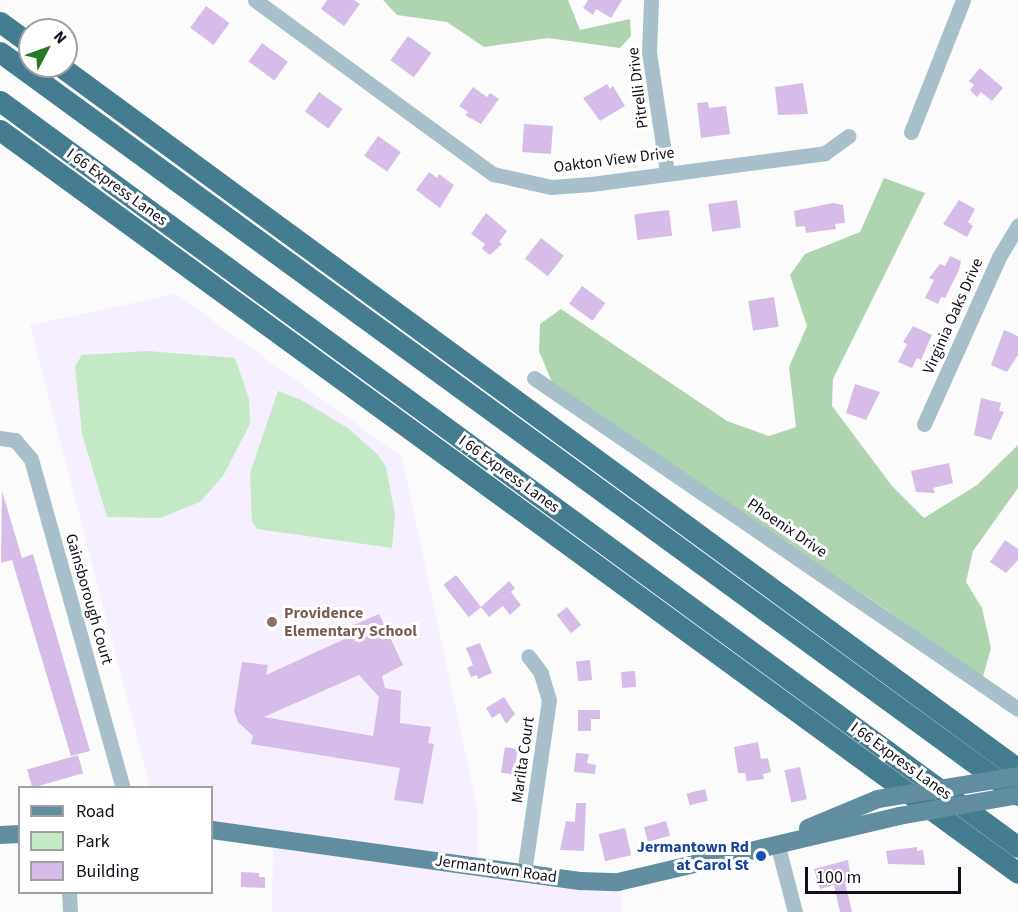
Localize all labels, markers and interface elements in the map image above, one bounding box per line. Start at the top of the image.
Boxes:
north arrow [18,18,78,78]
text: N [48,26,72,49]
street label: Pitrelli Drive [623,46,653,130]
street label: Oakton View Drive [552,143,676,177]
street label: I 66 Express Lanes [63,144,171,230]
street label: Virginia Oaks Drive [919,255,987,377]
street label: I 66 Express Lanes [455,431,563,517]
street label: Phoenix Drive [743,494,831,562]
street label: Gainsborough Court [61,531,117,667]
place label: Providence Elementary School [284,603,417,641]
marker: Providence Elementary School [265,615,279,629]
street label: Marilta Court [507,716,539,804]
street label: I 66 Express Lanes [847,718,955,804]
legend [18,786,213,894]
text: Road [76,799,115,824]
text: Park [76,829,110,854]
place label: Jermantown Rd at Carol St [637,837,749,875]
marker: Jermantown Rd at Carol St [754,849,768,863]
street label: Jermantown Road [434,851,558,887]
scale bar [808,855,964,893]
text: Building [76,859,139,884]
text: 100 m [816,865,861,890]

